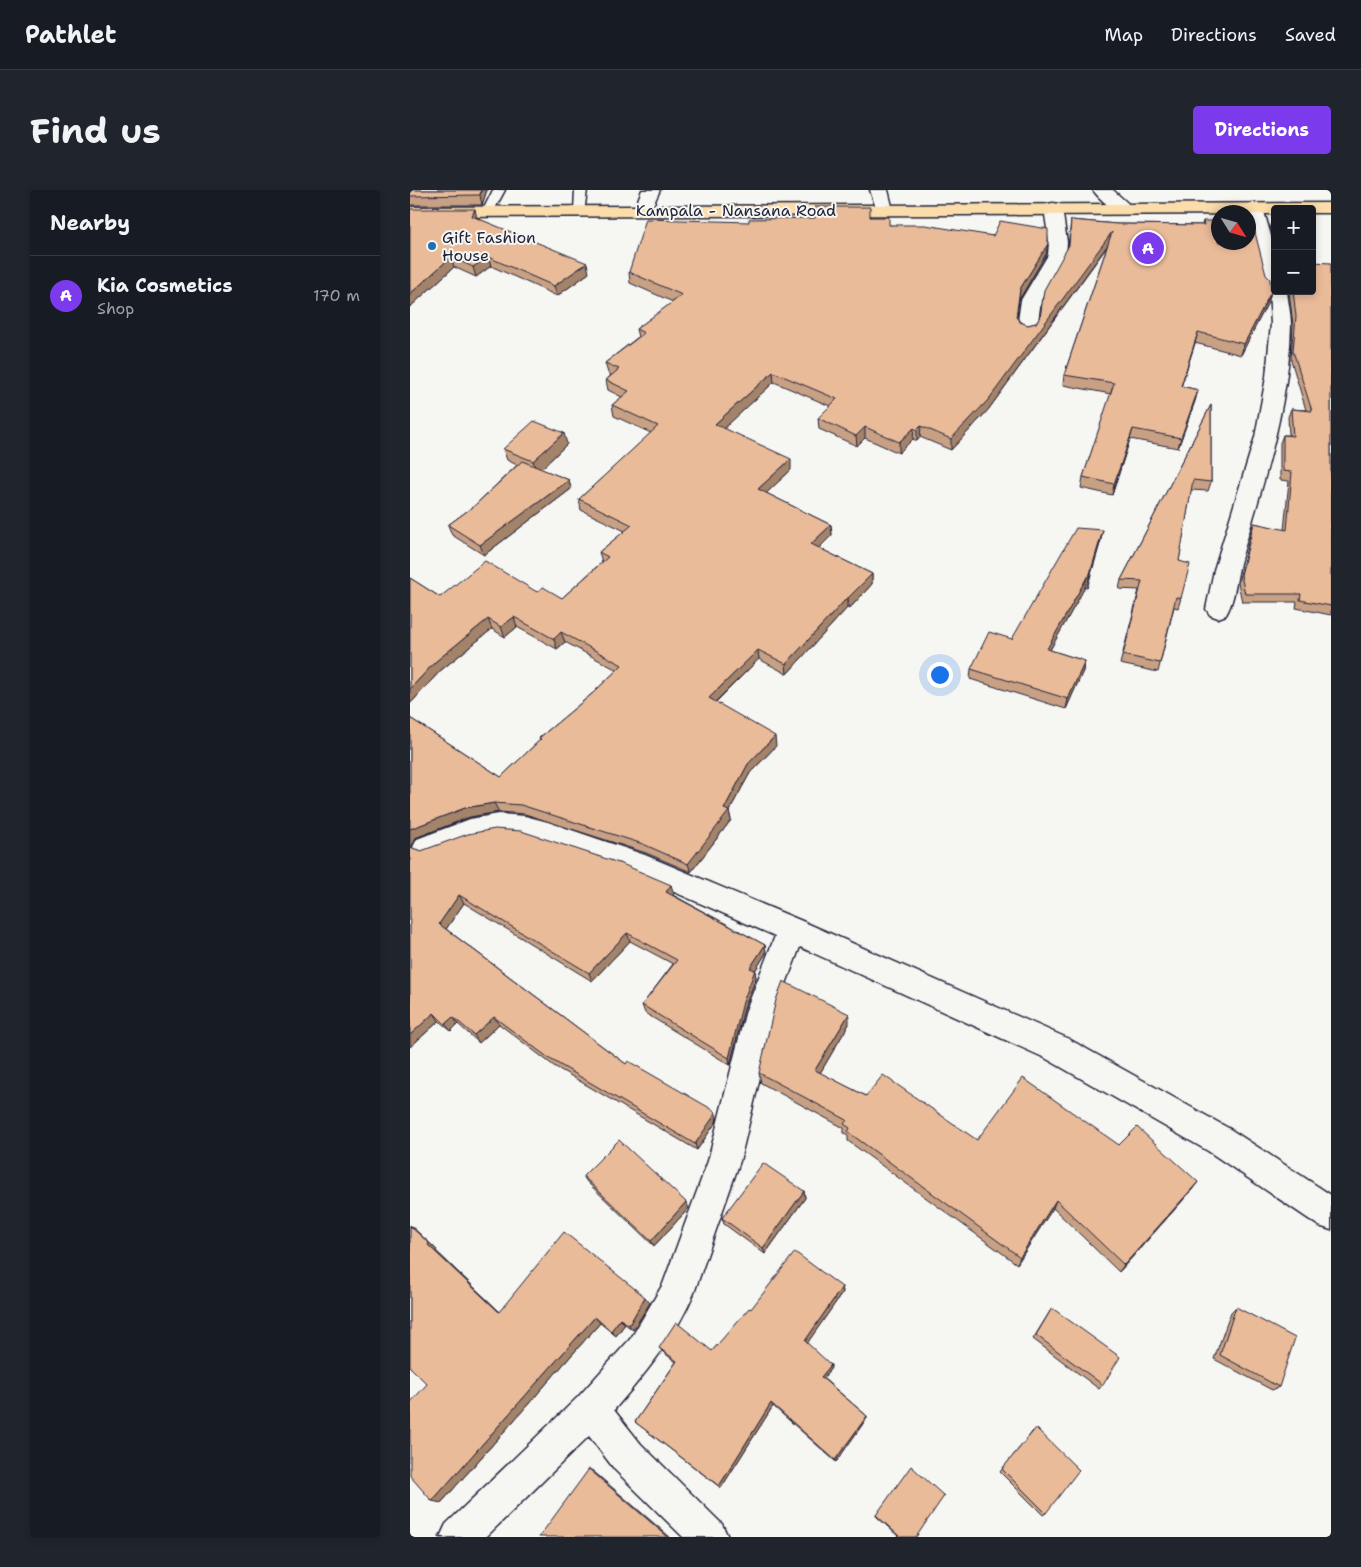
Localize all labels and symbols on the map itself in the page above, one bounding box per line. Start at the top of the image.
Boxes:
street label: Kampala - Nansana Road [636,200,836,221]
north arrow [1211,205,1256,250]
place label: Gift Fashion House [442,227,536,266]
pin: A [1132,229,1164,267]
marker: Gift Fashion House [426,240,438,252]
your location [927,662,953,688]

